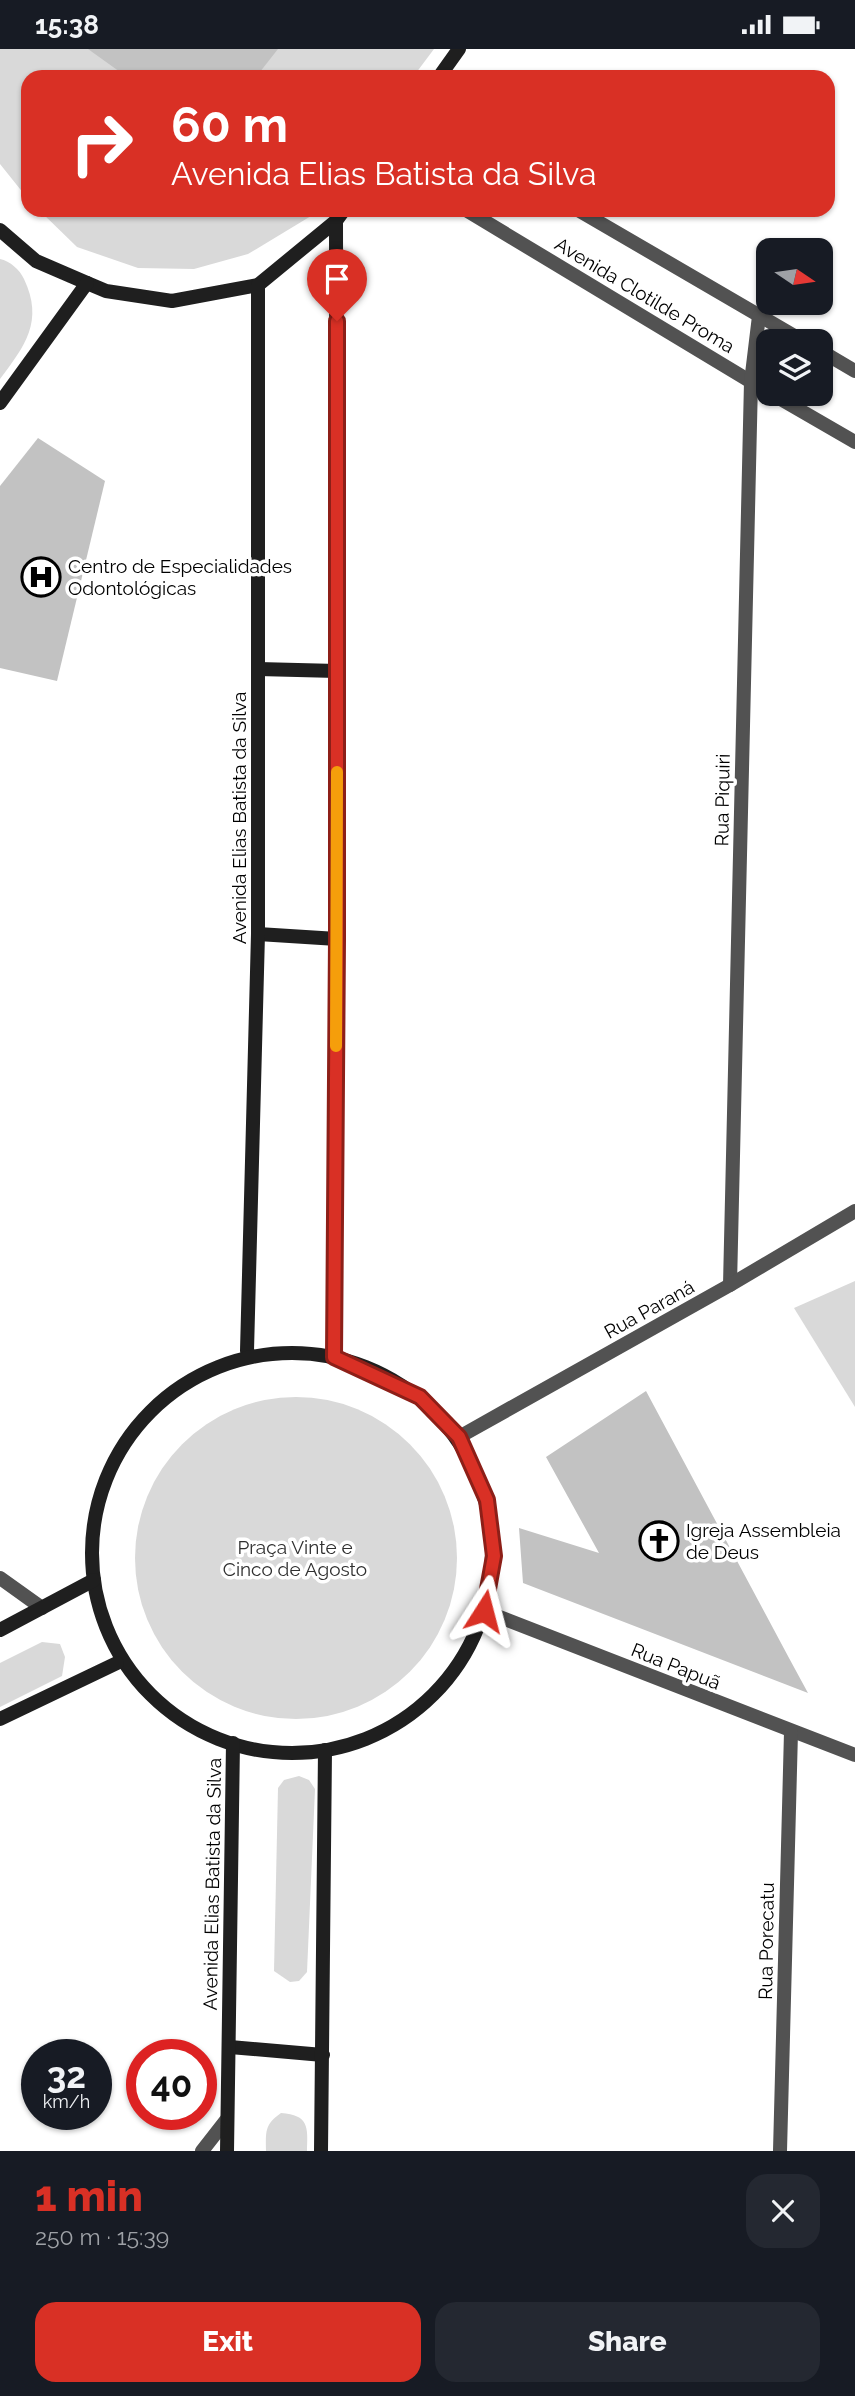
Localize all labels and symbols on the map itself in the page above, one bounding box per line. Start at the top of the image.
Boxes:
street label: Avenida Clotilde Proma [551,233,739,357]
north arrow [756,238,833,315]
pin [307,249,367,321]
place label: Centro de Especialidades Odontológicas [68,555,292,599]
hospital icon: Centro de Especialidades Odontológicas [20,556,62,598]
street label: Avenida Elias Batista da Silva [228,692,250,944]
street label: Rua Piquiri [710,753,734,847]
street label: Rua Paraná [600,1275,698,1343]
place label: Igreja Assembleia de Deus [686,1519,841,1563]
church icon: Igreja Assembleia de Deus [638,1520,680,1562]
park label: Praça Vinte e Cinco de Agosto [223,1536,367,1580]
position arrow [447,1574,521,1648]
street label: Rua Papuã [628,1638,724,1694]
street label: Avenida Elias Batista da Silva [199,1758,225,2010]
street label: Rua Porecatu [754,1882,778,2000]
speed limit sign: 40 [126,2039,217,2130]

